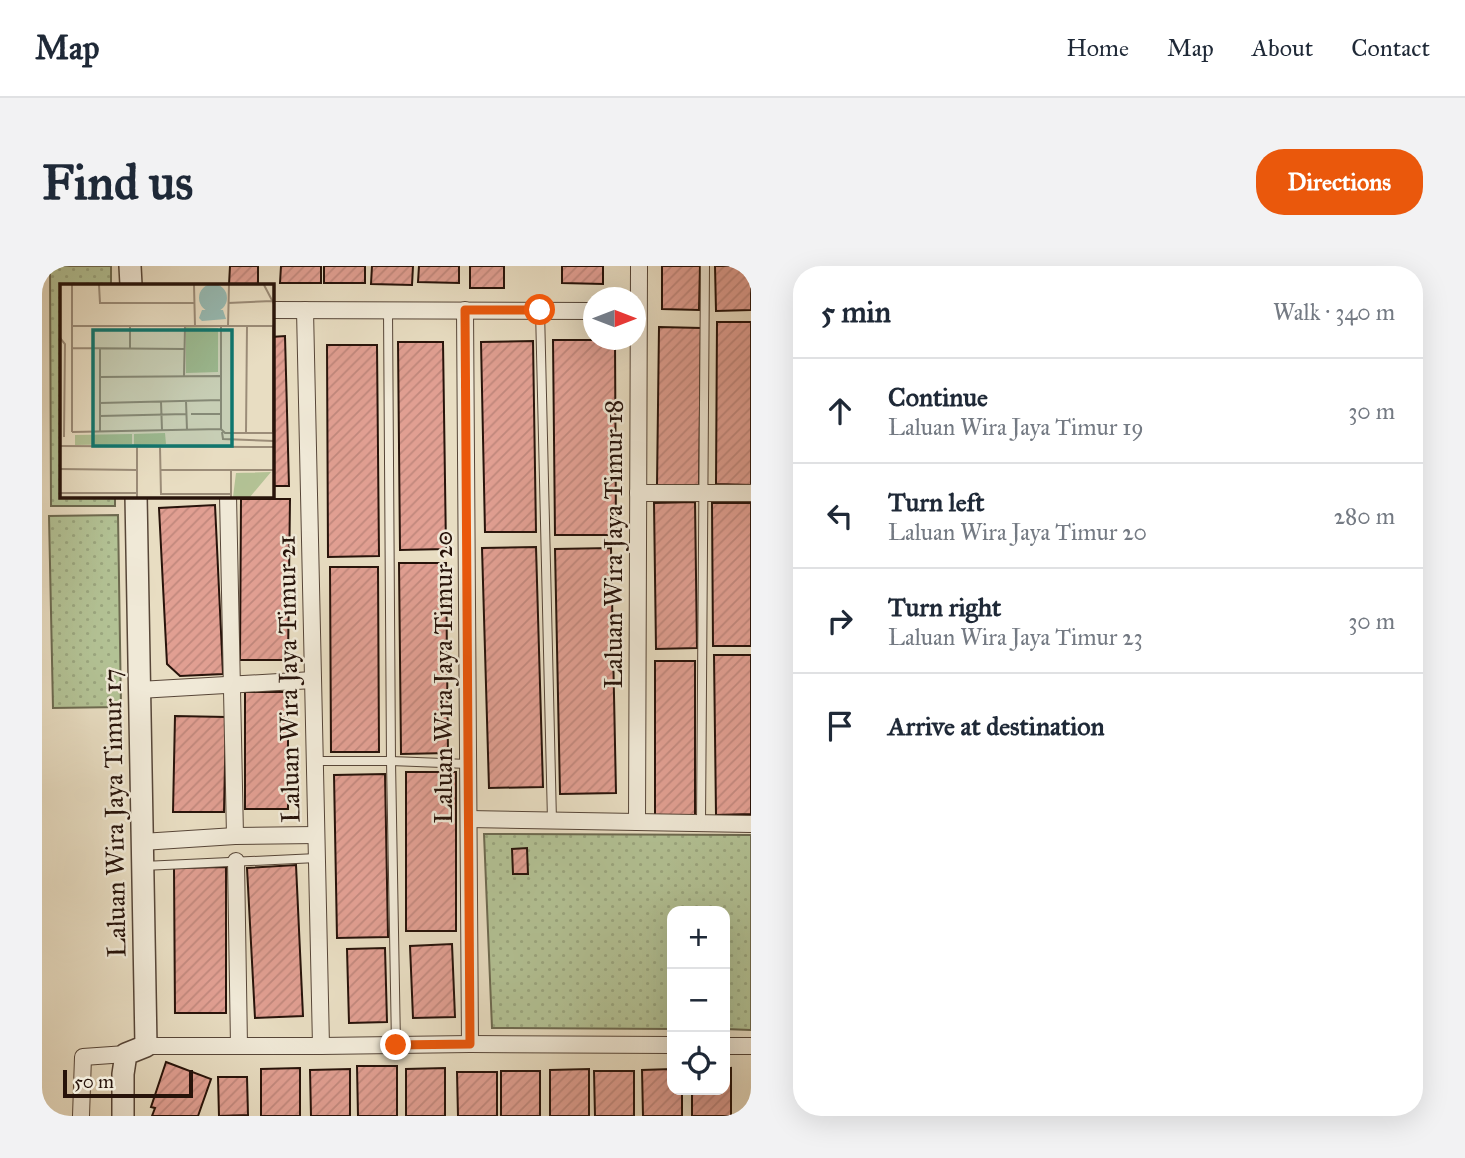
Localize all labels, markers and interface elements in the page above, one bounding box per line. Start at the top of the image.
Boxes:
text: Map [35,28,99,68]
text: Home [1066,33,1129,63]
text: Map [1167,33,1214,63]
text: About [1252,33,1313,63]
text: Contact [1351,33,1430,63]
button: Directions [1256,149,1423,215]
text: Find us [42,153,193,212]
inset map [60,284,273,497]
north arrow [583,287,646,350]
route start [524,294,555,325]
text: 5 min [821,294,891,330]
text: Walk · 340 m [1273,298,1395,326]
text: Continue [888,381,988,413]
icon: ahead [821,392,859,430]
text: 30 m [1348,397,1395,425]
street label: Laluan Wira Jaya Timur 18 [597,400,629,688]
text: Laluan Wira Jaya Timur 19 [888,413,1144,441]
text: Turn left [888,486,984,518]
icon: left [821,497,859,535]
text: 280 m [1334,502,1395,530]
text: Laluan Wira Jaya Timur 20 [888,518,1147,546]
street label: Laluan Wira Jaya Timur 20 [427,531,459,823]
street label: Laluan Wira Jaya Timur 21 [269,535,307,823]
text: Turn right [888,591,1001,623]
icon: right [821,602,859,640]
text: 30 m [1348,607,1395,635]
text: Laluan Wira Jaya Timur 23 [888,623,1143,651]
street label: Laluan Wira Jaya Timur 17 [95,668,133,958]
icon: arrive [821,707,859,745]
text: Arrive at destination [888,710,1105,742]
map controls [667,906,730,1095]
button: + [667,906,730,969]
button: − [667,969,730,1032]
route end [380,1029,411,1060]
button: locate [667,1032,730,1095]
scale bar [63,1067,192,1099]
text: 50 m [74,1070,114,1093]

